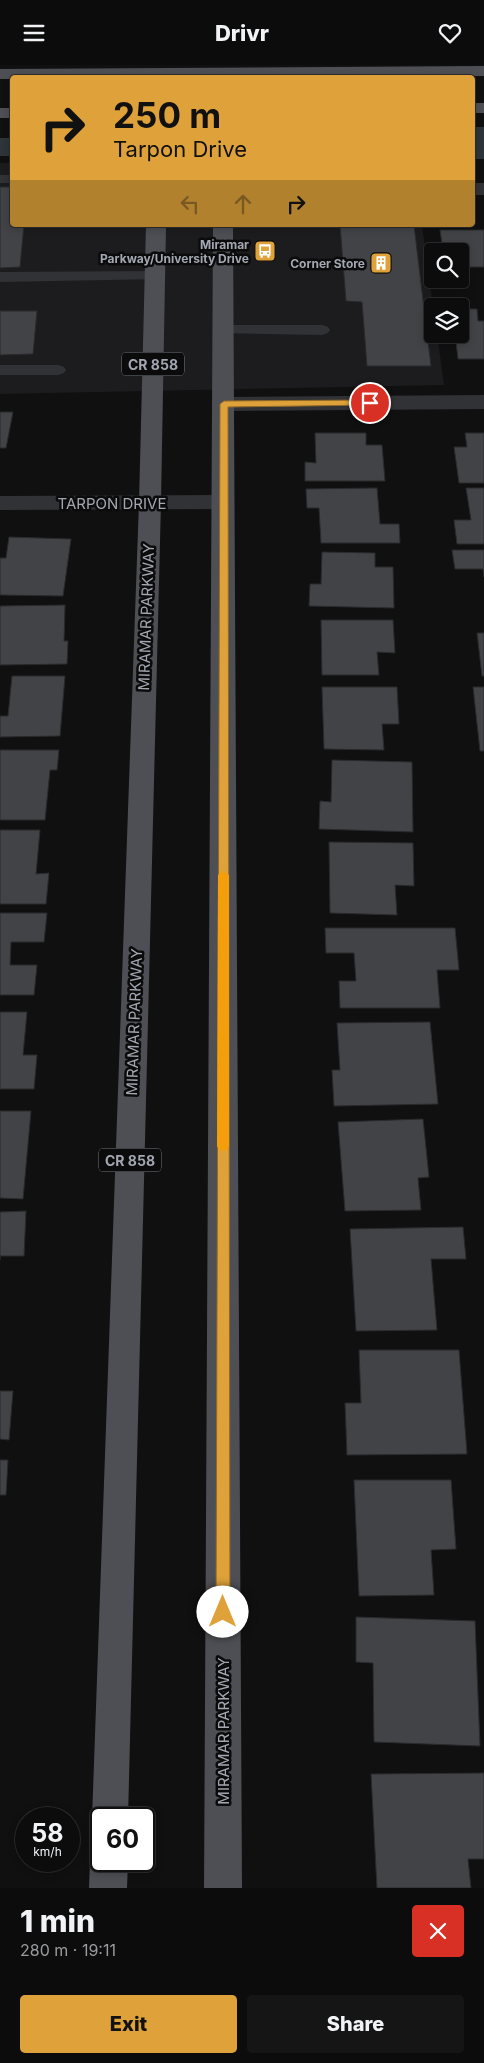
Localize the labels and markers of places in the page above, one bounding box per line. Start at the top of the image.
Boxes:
place label: Miramar Parkway/University Drive [100,237,249,266]
bus stop icon: Miramar Parkway/University Drive [253,239,277,263]
building icon: Corner Store [369,251,393,275]
place label: Corner Store [290,256,365,271]
pin [349,382,391,424]

